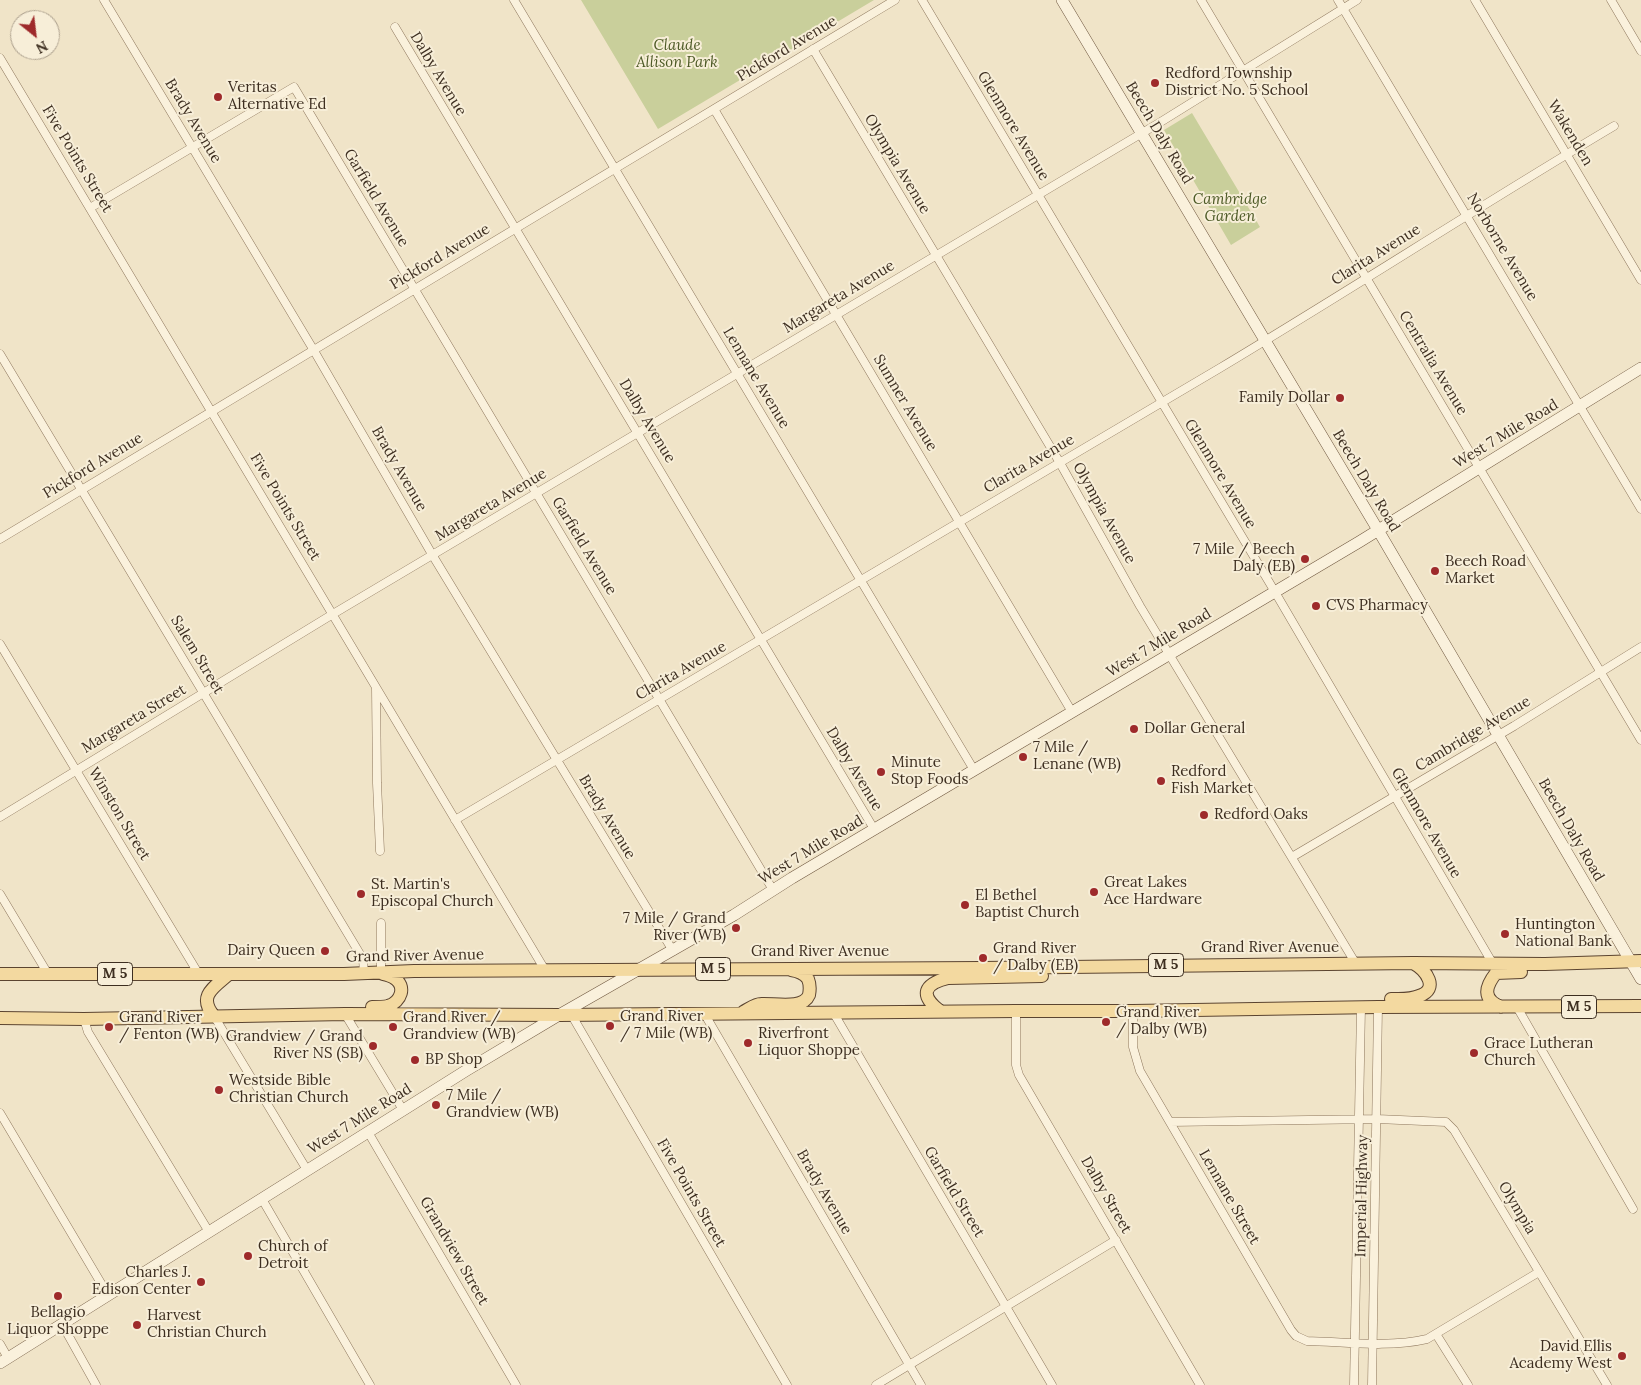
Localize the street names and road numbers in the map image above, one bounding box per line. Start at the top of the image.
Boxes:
street label: Pickford Avenue [734,12,840,86]
street label: Dalby Avenue [406,29,470,119]
street label: Glenmore Avenue [973,68,1053,184]
street label: Brady Avenue [161,76,225,166]
street label: Beech Daly Road [1121,79,1197,187]
street label: Wakenden [1543,97,1597,169]
street label: Five Points Street [38,102,116,216]
street label: Olympia Avenue [860,111,934,217]
street label: Garfield Avenue [340,146,412,250]
street label: Norborne Avenue [1463,190,1541,304]
street label: Pickford Avenue [387,220,493,294]
street label: Clarita Avenue [1328,220,1424,290]
street label: Margareta Avenue [780,257,898,337]
street label: Centralia Avenue [1395,308,1471,418]
street label: Lennane Avenue [719,324,793,432]
street label: Sumner Avenue [869,351,941,455]
street label: Dalby Avenue [615,376,679,466]
street label: West 7 Mile Road [1450,396,1562,472]
street label: Glenmore Avenue [1180,416,1260,532]
street label: Brady Avenue [367,423,431,515]
street label: Beech Daly Road [1328,427,1404,535]
street label: Pickford Avenue [40,429,146,503]
street label: Clarita Avenue [980,431,1078,497]
street label: Five Points Street [246,450,324,564]
street label: Olympia Avenue [1069,459,1139,567]
street label: Margareta Avenue [432,465,550,545]
street label: Garfield Avenue [548,494,620,598]
street label: West 7 Mile Road [1103,605,1215,681]
street label: Salem Street [167,613,227,697]
street label: Clarita Avenue [632,638,730,704]
street label: Margareta Street [79,681,189,757]
street label: Cambridge Avenue [1412,692,1534,776]
street label: Dalby Avenue [822,724,886,814]
street label: Winston Street [84,764,154,864]
street label: Glenmore Avenue [1387,765,1465,881]
street label: Brady Avenue [575,772,639,862]
street label: Beech Daly Road [1534,775,1608,885]
street label: West 7 Mile Road [755,812,867,888]
street label: Grand River Avenue [1201,939,1339,957]
street label: Grand River Avenue [751,943,889,961]
street label: Grand River Avenue [346,946,484,966]
road number: M 5 [1148,954,1184,976]
road number: M 5 [696,958,730,981]
road number: M 5 [98,962,132,986]
road number: M 5 [1562,996,1596,1019]
street label: West 7 Mile Road [305,1080,415,1158]
street label: Imperial Highway [1352,1135,1372,1257]
street label: Five Points Street [653,1136,729,1250]
street label: Garfield Street [920,1143,988,1241]
street label: Brady Avenue [792,1146,856,1238]
street label: Lennane Street [1195,1146,1263,1248]
street label: Dalby Street [1077,1153,1135,1237]
street label: Olympia [1494,1178,1540,1238]
street label: Grandview Street [416,1194,492,1308]

